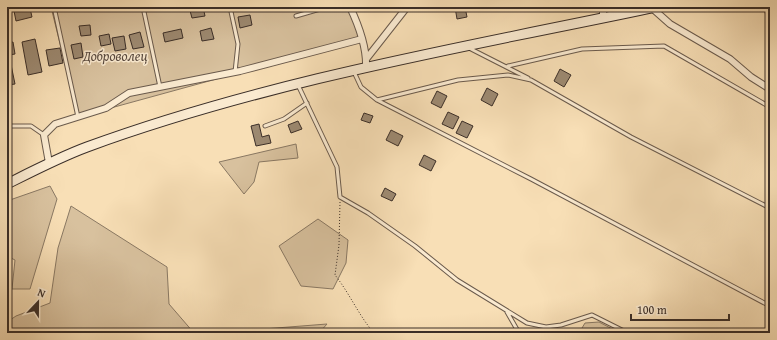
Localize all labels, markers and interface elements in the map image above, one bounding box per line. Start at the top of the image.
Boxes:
park label: Доброволец [82,46,147,66]
north arrow [18,282,58,322]
text: N [35,284,49,302]
scale bar [631,296,729,322]
text: 100 m [637,301,667,318]

